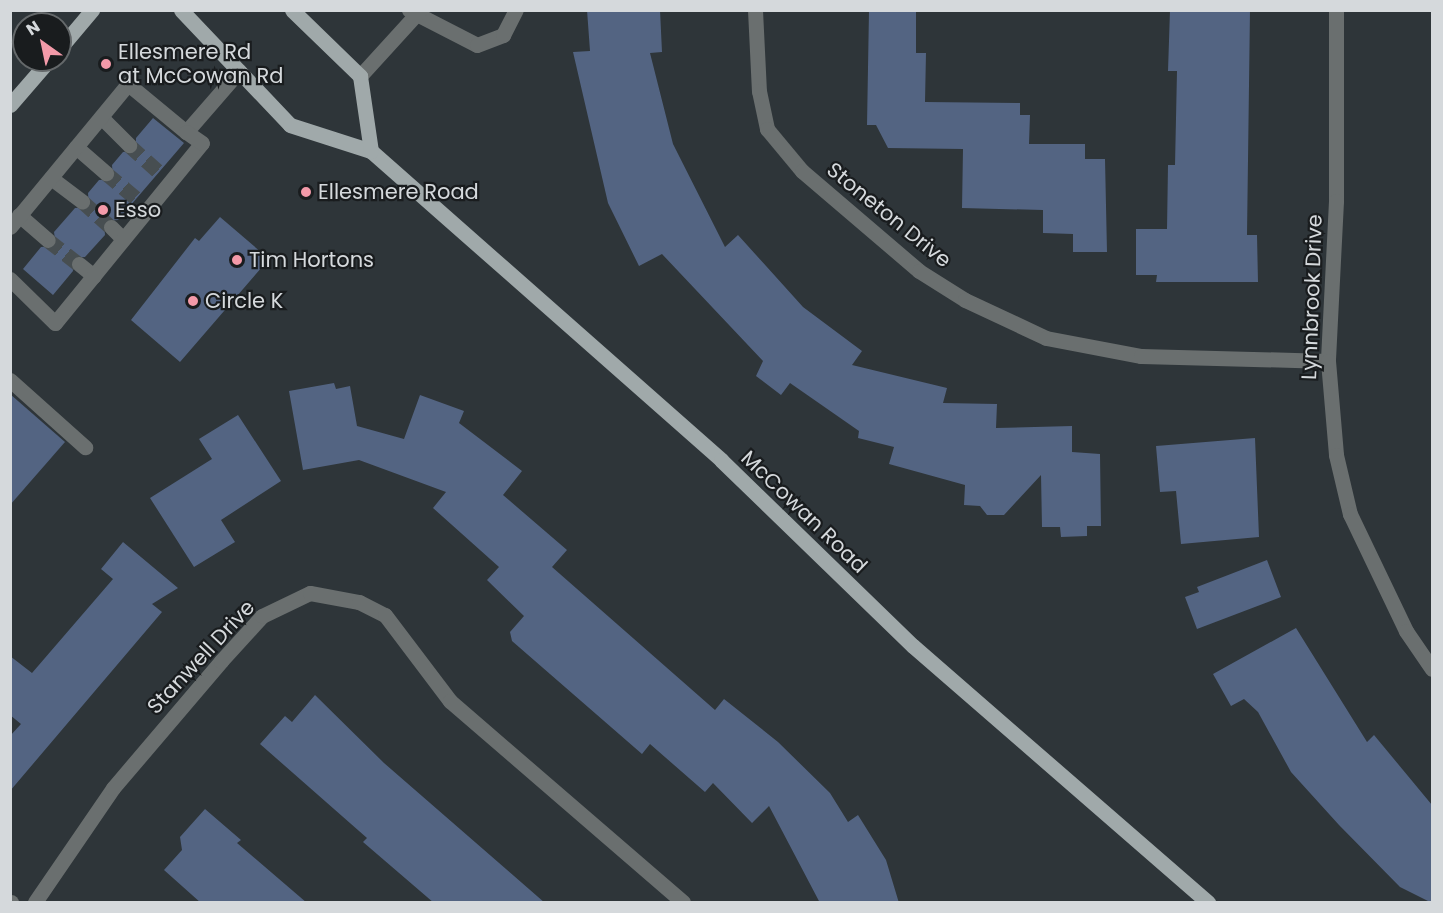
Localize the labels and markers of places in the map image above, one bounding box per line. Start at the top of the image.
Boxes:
place label: Ellesmere Rd at McCowan Rd [118,39,283,89]
marker: Ellesmere Rd at McCowan Rd [99,57,113,71]
place label: Ellesmere Road [318,179,479,205]
marker: Ellesmere Road [299,185,313,199]
place label: Esso [115,197,161,223]
marker: Esso [96,203,110,217]
place label: Tim Hortons [249,247,374,273]
marker: Tim Hortons [230,253,244,267]
place label: Circle K [205,288,283,314]
marker: Circle K [186,294,200,308]

